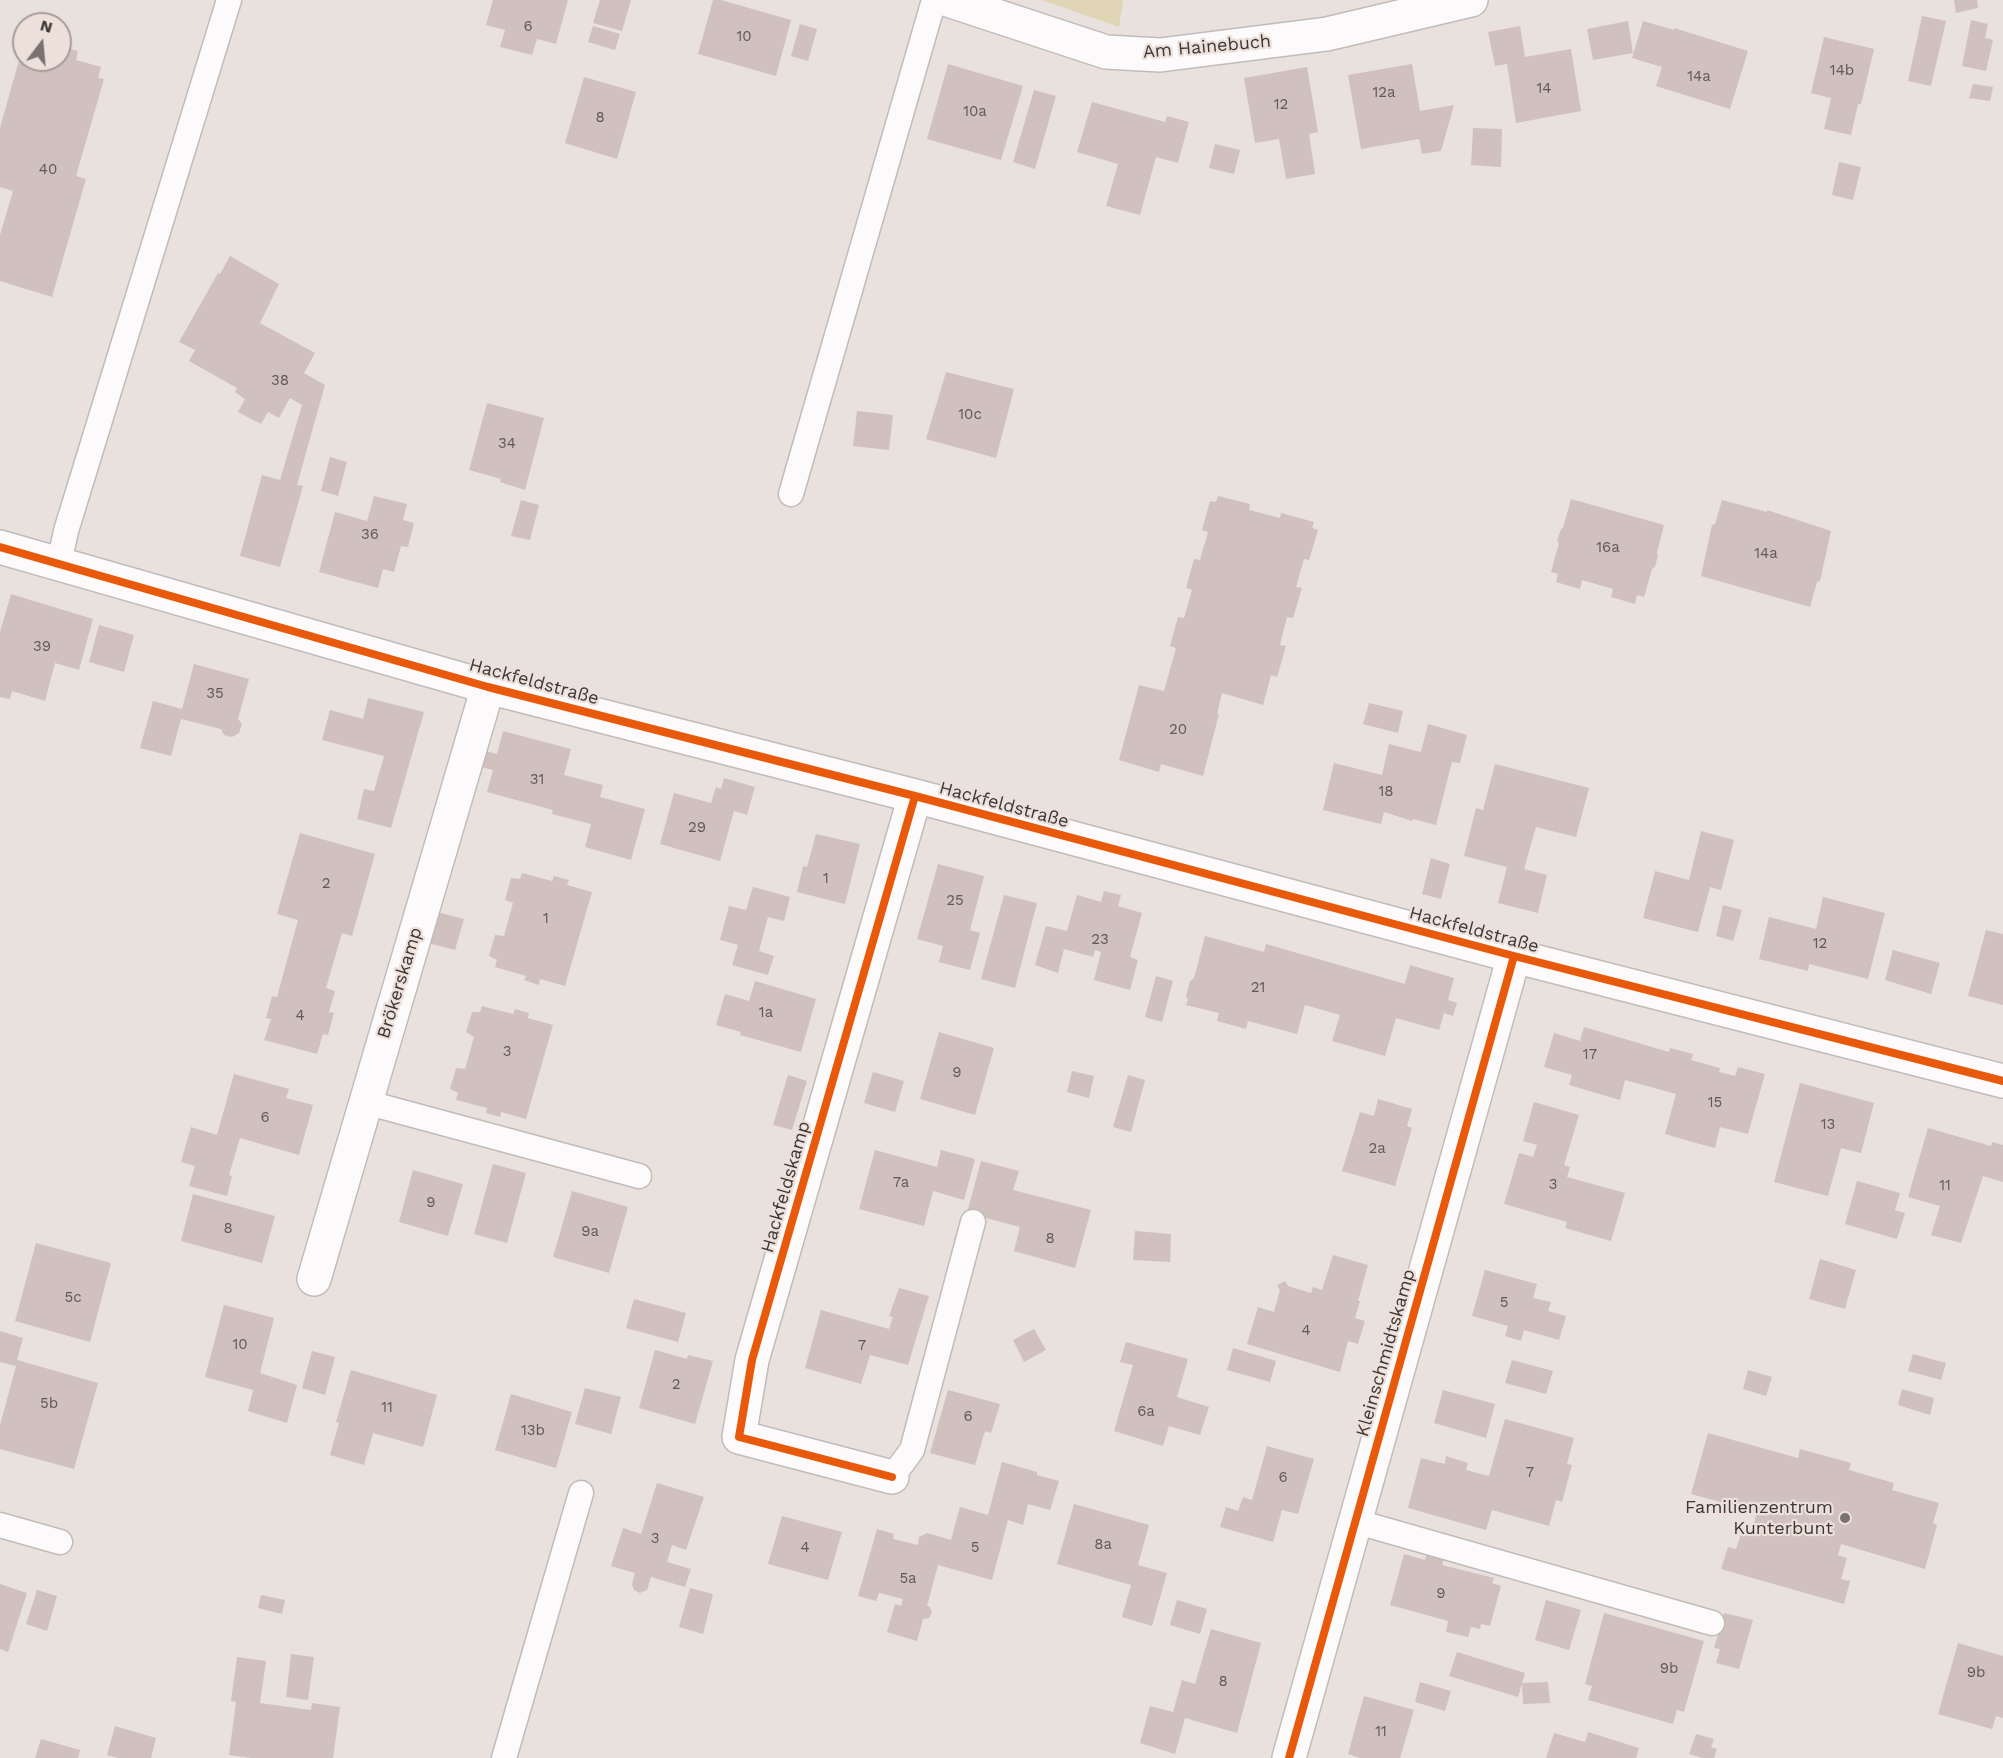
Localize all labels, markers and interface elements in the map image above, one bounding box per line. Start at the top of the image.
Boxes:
north arrow [12,12,72,72]
text: N [38,15,55,37]
house number: 6 [523,18,533,36]
house number: 10 [736,28,752,46]
street label: Am Hainebuch [1142,31,1272,63]
house number: 14b [1830,62,1854,80]
house number: 14a [1687,68,1711,86]
house number: 14 [1536,80,1552,98]
house number: 12a [1372,84,1396,102]
house number: 12 [1274,96,1288,114]
house number: 10a [963,103,987,121]
house number: 8 [595,109,605,127]
house number: 40 [39,161,57,179]
house number: 38 [271,372,289,390]
house number: 10c [958,406,982,424]
house number: 34 [498,435,516,453]
house number: 36 [361,526,379,544]
house number: 16a [1596,539,1620,557]
house number: 14a [1754,545,1778,563]
house number: 39 [33,638,51,656]
street label: Hackfeldstraße [467,654,601,710]
house number: 35 [206,685,224,703]
house number: 20 [1169,721,1187,739]
house number: 31 [530,771,544,789]
street label: Hackfeldstraße [937,777,1071,833]
house number: 18 [1378,783,1394,801]
house number: 29 [688,819,706,837]
house number: 1 [823,870,829,888]
house number: 2 [322,875,330,893]
house number: 25 [946,892,964,910]
street label: Hackfeldstraße [1407,902,1541,958]
house number: 1 [543,910,549,928]
street label: Brökerskamp [373,925,427,1041]
house number: 23 [1091,931,1109,949]
house number: 12 [1813,935,1827,953]
house number: 21 [1251,979,1265,997]
house number: 1a [759,1004,773,1022]
house number: 4 [295,1007,305,1025]
house number: 3 [503,1043,511,1061]
house number: 17 [1583,1046,1597,1064]
house number: 9 [952,1064,962,1082]
house number: 15 [1708,1094,1722,1112]
house number: 6 [260,1109,270,1127]
house number: 13 [1821,1116,1835,1134]
street label: Hackfeldskamp [757,1119,815,1255]
house number: 2a [1368,1140,1386,1158]
house number: 7a [893,1174,909,1192]
house number: 3 [1549,1176,1557,1194]
house number: 11 [1939,1177,1951,1195]
house number: 9 [426,1194,436,1212]
house number: 8 [223,1220,233,1238]
house number: 9a [581,1223,599,1241]
house number: 8 [1045,1230,1055,1248]
street label: Kleinschmidtskamp [1352,1267,1420,1439]
house number: 5c [64,1289,82,1307]
house number: 5 [1500,1294,1508,1312]
house number: 4 [1301,1322,1311,1340]
house number: 10 [232,1336,248,1354]
house number: 7 [858,1337,866,1355]
house number: 2 [672,1376,680,1394]
house number: 5b [40,1395,58,1413]
house number: 11 [381,1399,393,1417]
house number: 6a [1137,1403,1155,1421]
house number: 6 [963,1408,973,1426]
house number: 13b [521,1422,545,1440]
house number: 7 [1526,1464,1534,1482]
house number: 6 [1278,1469,1288,1487]
place label: Familienzentrum Kunterbunt [1685,1497,1833,1540]
marker: Familienzentrum Kunterbunt [1838,1511,1852,1525]
house number: 3 [651,1530,659,1548]
house number: 8a [1094,1536,1112,1554]
house number: 4 [800,1539,810,1557]
house number: 5 [971,1539,979,1557]
house number: 5a [899,1570,917,1588]
house number: 9 [1436,1585,1446,1603]
house number: 9b [1660,1660,1678,1678]
house number: 9b [1967,1664,1985,1682]
house number: 8 [1218,1673,1228,1691]
house number: 11 [1375,1723,1387,1741]

